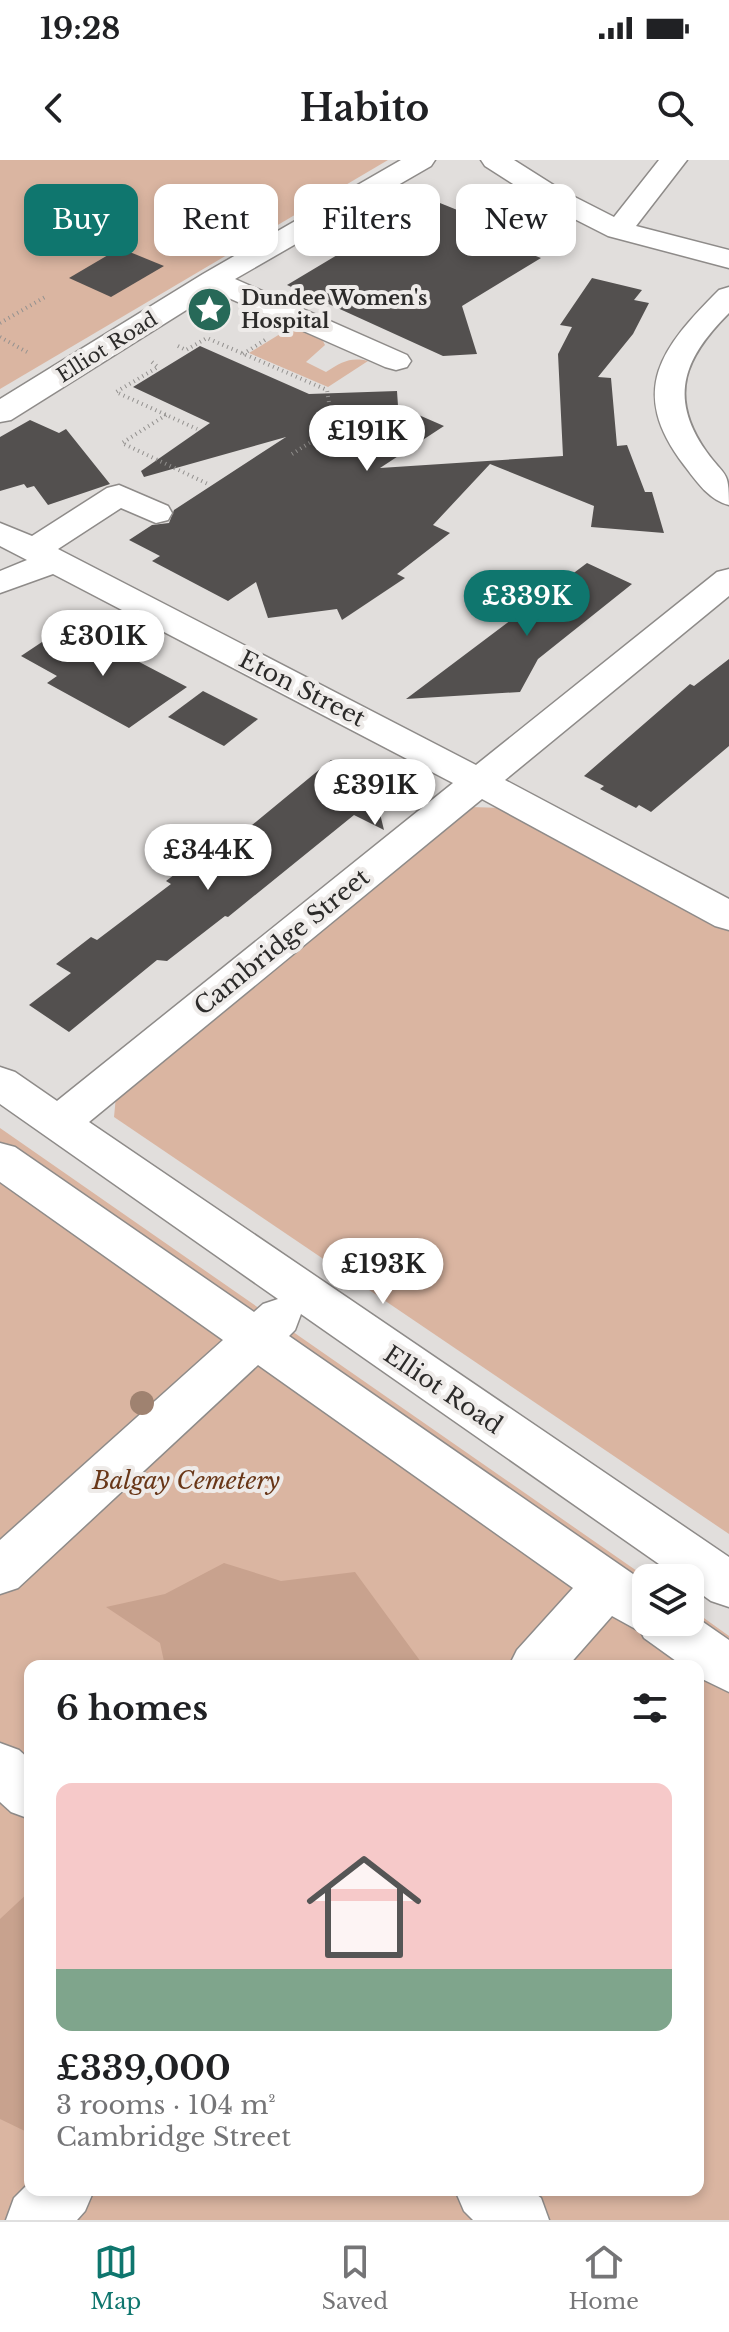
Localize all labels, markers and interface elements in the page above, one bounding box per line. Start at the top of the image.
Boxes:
text: 19:28 [40,10,120,47]
icon: back [32,86,76,130]
text: Habito [300,86,429,131]
icon: search [653,86,697,130]
chip: Buy [24,184,138,256]
chip: Rent [154,184,278,256]
chip: Filters [294,184,440,256]
chip: New [456,184,576,256]
place icon: Dundee Women's Hospital [186,285,234,333]
place label: Dundee Women's Hospital [241,286,427,333]
street label: Elliot Road [52,307,162,387]
pin: £191K [311,405,423,473]
text: £191K [327,415,407,447]
pin: £339K [471,570,583,638]
text: £339K [482,580,572,612]
pin: £301K [47,610,159,678]
text: £301K [59,620,147,652]
street label: Eton Street [234,644,370,733]
pin: £391K [319,759,431,827]
text: £391K [332,769,418,801]
pin: £344K [152,824,264,892]
text: £344K [163,834,253,866]
street label: Cambridge Street [188,862,375,1021]
pin: £193K [327,1238,439,1306]
text: £193K [340,1248,426,1280]
street label: Elliot Road [378,1339,508,1440]
park label: Balgay Cemetery [91,1466,280,1495]
map controls [632,1564,704,1636]
button: layers [632,1564,704,1636]
icon: filters [628,1686,672,1730]
text: 6 homes [56,1687,208,1729]
icon: home [292,1835,436,1979]
text: £339,000 [56,2047,231,2089]
text: 3 rooms · 104 m² [56,2089,276,2121]
text: Cambridge Street [56,2121,291,2153]
tab: Map [90,2240,141,2315]
tab: Saved [322,2240,388,2315]
tab: Home [568,2240,639,2315]

